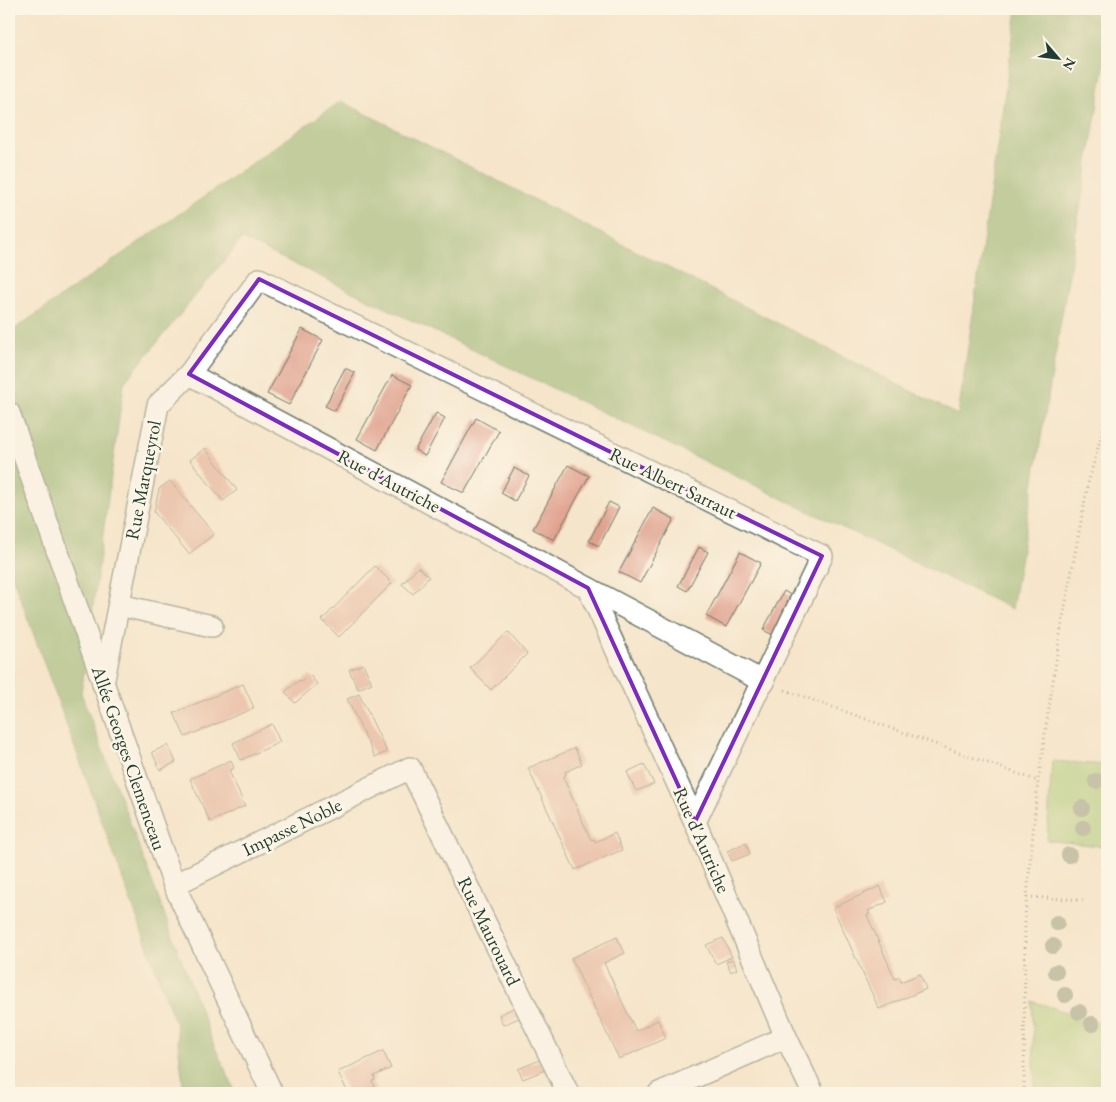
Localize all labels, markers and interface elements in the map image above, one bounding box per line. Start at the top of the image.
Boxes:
north arrow [1034,32,1084,82]
text: N [1059,55,1080,74]
street label: Rue Marqueyrol [119,418,167,542]
street label: Rue Albert Sarraut [605,441,741,525]
street label: Rue d'Autriche [333,443,445,519]
street label: Allée Georges Clemenceau [85,662,172,853]
street label: Rue d'Autriche [668,783,736,897]
street label: Impasse Noble [238,792,346,862]
street label: Rue Maurouard [452,872,526,990]

